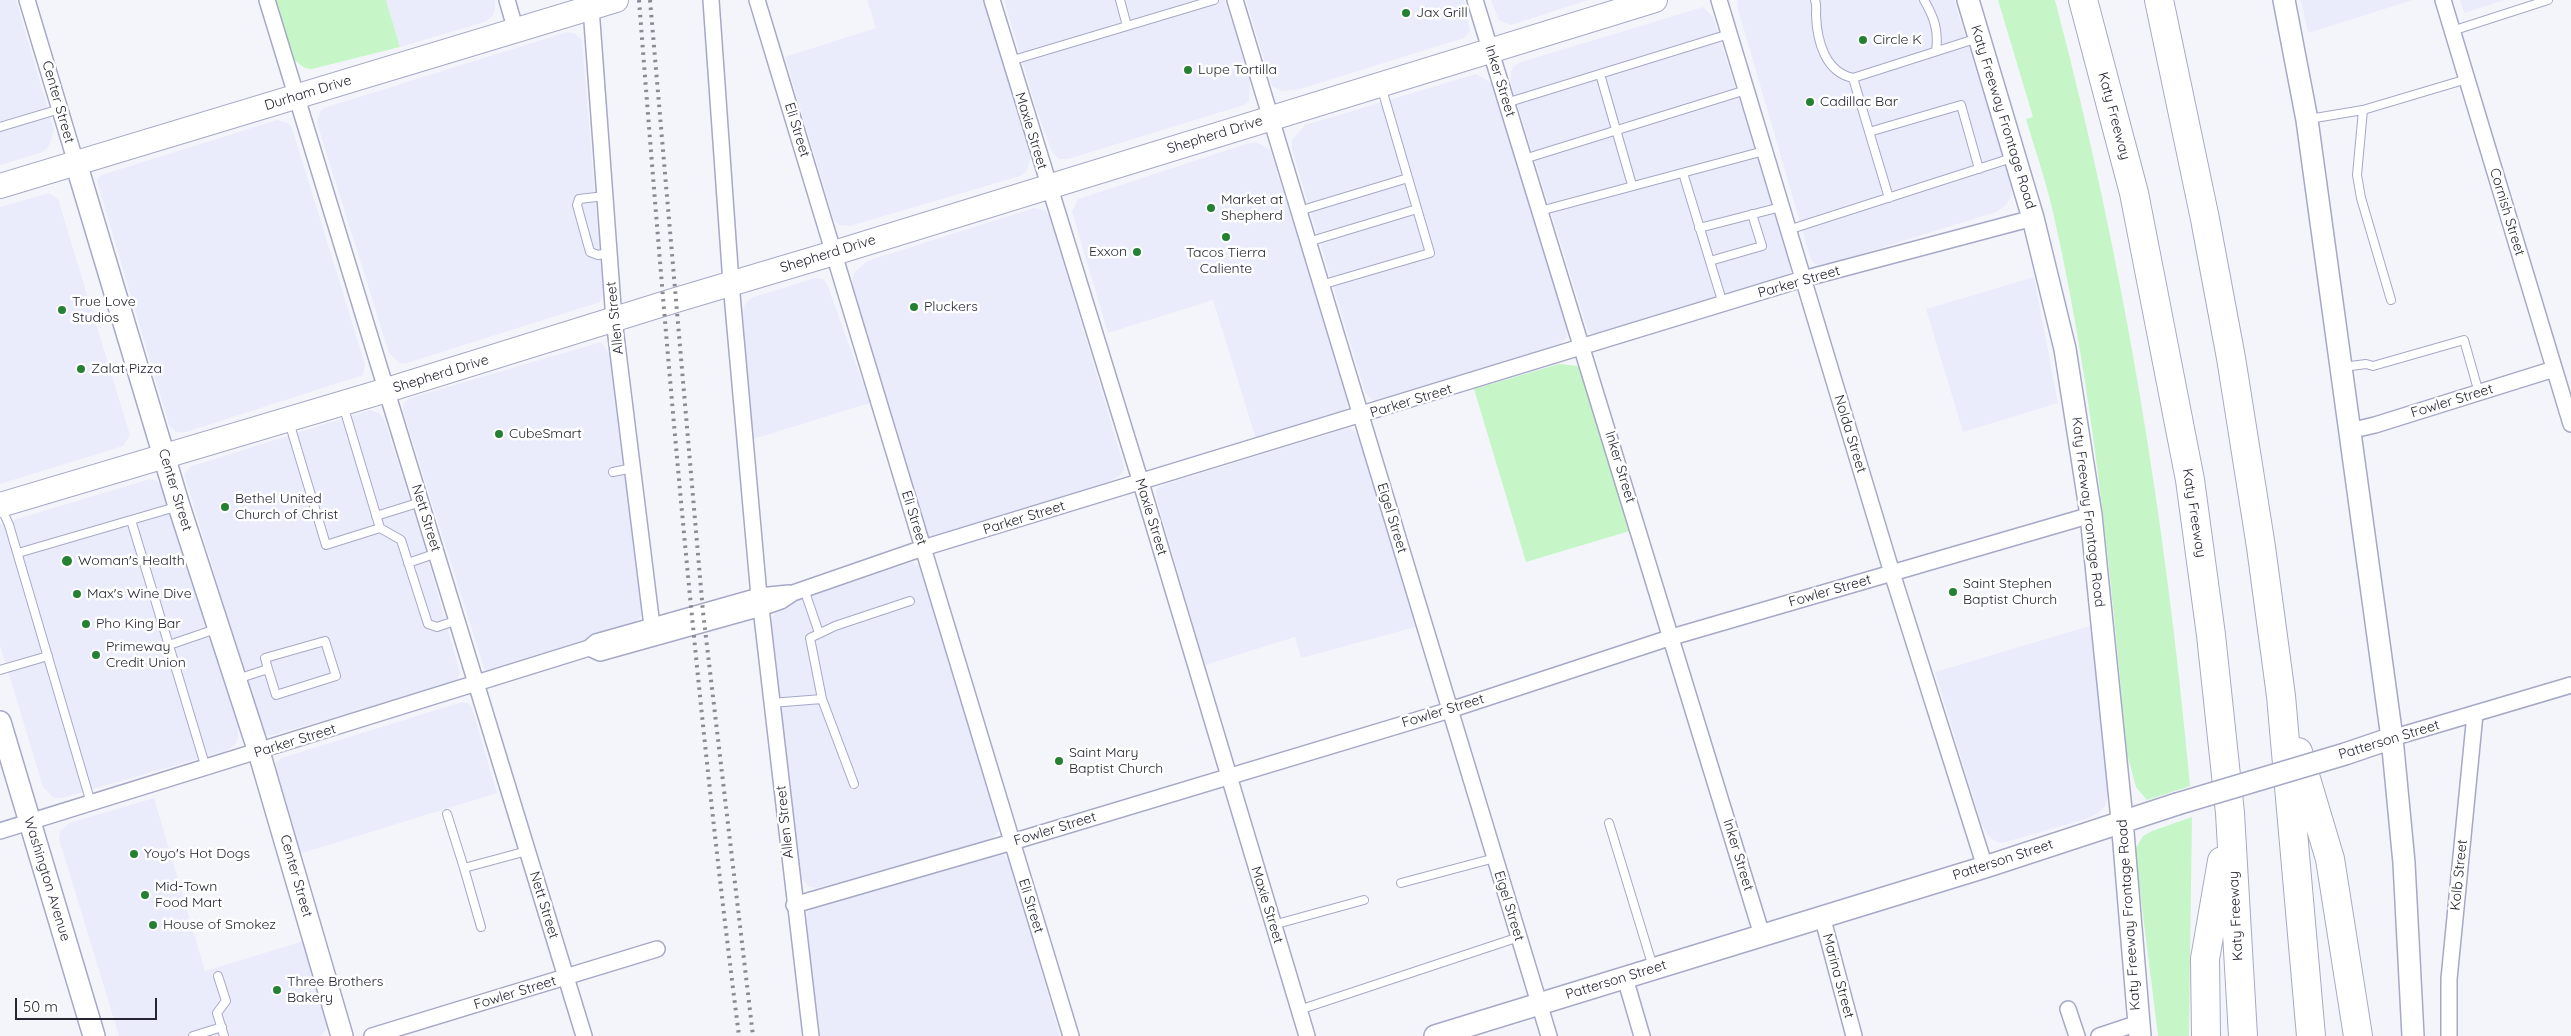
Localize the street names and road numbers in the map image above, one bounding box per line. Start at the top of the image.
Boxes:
street label: Katy Freeway Frontage Road [1967,23,2039,211]
street label: Inker Street [1481,43,1519,119]
street label: Center Street [38,59,78,145]
street label: Katy Freeway [2094,70,2134,162]
street label: Durham Drive [262,72,354,114]
street label: Maxie Street [1011,90,1051,172]
street label: Eli Street [781,101,813,159]
street label: Shepherd Drive [1165,112,1265,158]
street label: Cornish Street [2486,166,2528,258]
street label: Shepherd Drive [778,231,878,277]
street label: Parker Street [1756,262,1842,302]
street label: Allen Street [603,281,627,355]
street label: Shepherd Drive [391,351,491,397]
street label: Parker Street [1368,381,1454,421]
street label: Fowler Street [2409,381,2495,421]
street label: Nolda Street [1830,393,1870,475]
street label: Katy Freeway Frontage Road [2068,416,2108,608]
street label: Inker Street [1601,429,1639,505]
street label: Center Street [155,447,195,533]
street label: Katy Freeway [2179,467,2209,559]
street label: Maxie Street [1131,476,1171,558]
street label: Eigel Street [1373,481,1411,555]
street label: Nett Street [408,482,444,554]
street label: Eli Street [898,489,930,547]
street label: Parker Street [981,498,1067,538]
street label: Fowler Street [1787,571,1873,611]
street label: Fowler Street [1400,691,1486,731]
street label: Patterson Street [2336,717,2442,763]
street label: Parker Street [252,721,338,761]
street label: Allen Street [773,785,797,859]
street label: Fowler Street [1012,809,1098,849]
street label: Washington Avenue [20,815,74,943]
street label: Inker Street [1719,817,1757,893]
street label: Katy Freeway Frontage Road [2114,819,2144,1011]
street label: Center Street [276,833,316,919]
street label: Patterson Street [1951,836,2055,884]
street label: Kolb Street [2447,839,2471,911]
street label: Maxie Street [1247,864,1287,946]
street label: Nett Street [526,869,562,941]
street label: Eigel Street [1490,869,1528,943]
street label: Katy Freeway [2225,871,2247,961]
street label: Eli Street [1015,877,1047,935]
street label: Marina Street [1819,932,1857,1020]
street label: Patterson Street [1563,957,1669,1003]
street label: Fowler Street [472,973,558,1013]

